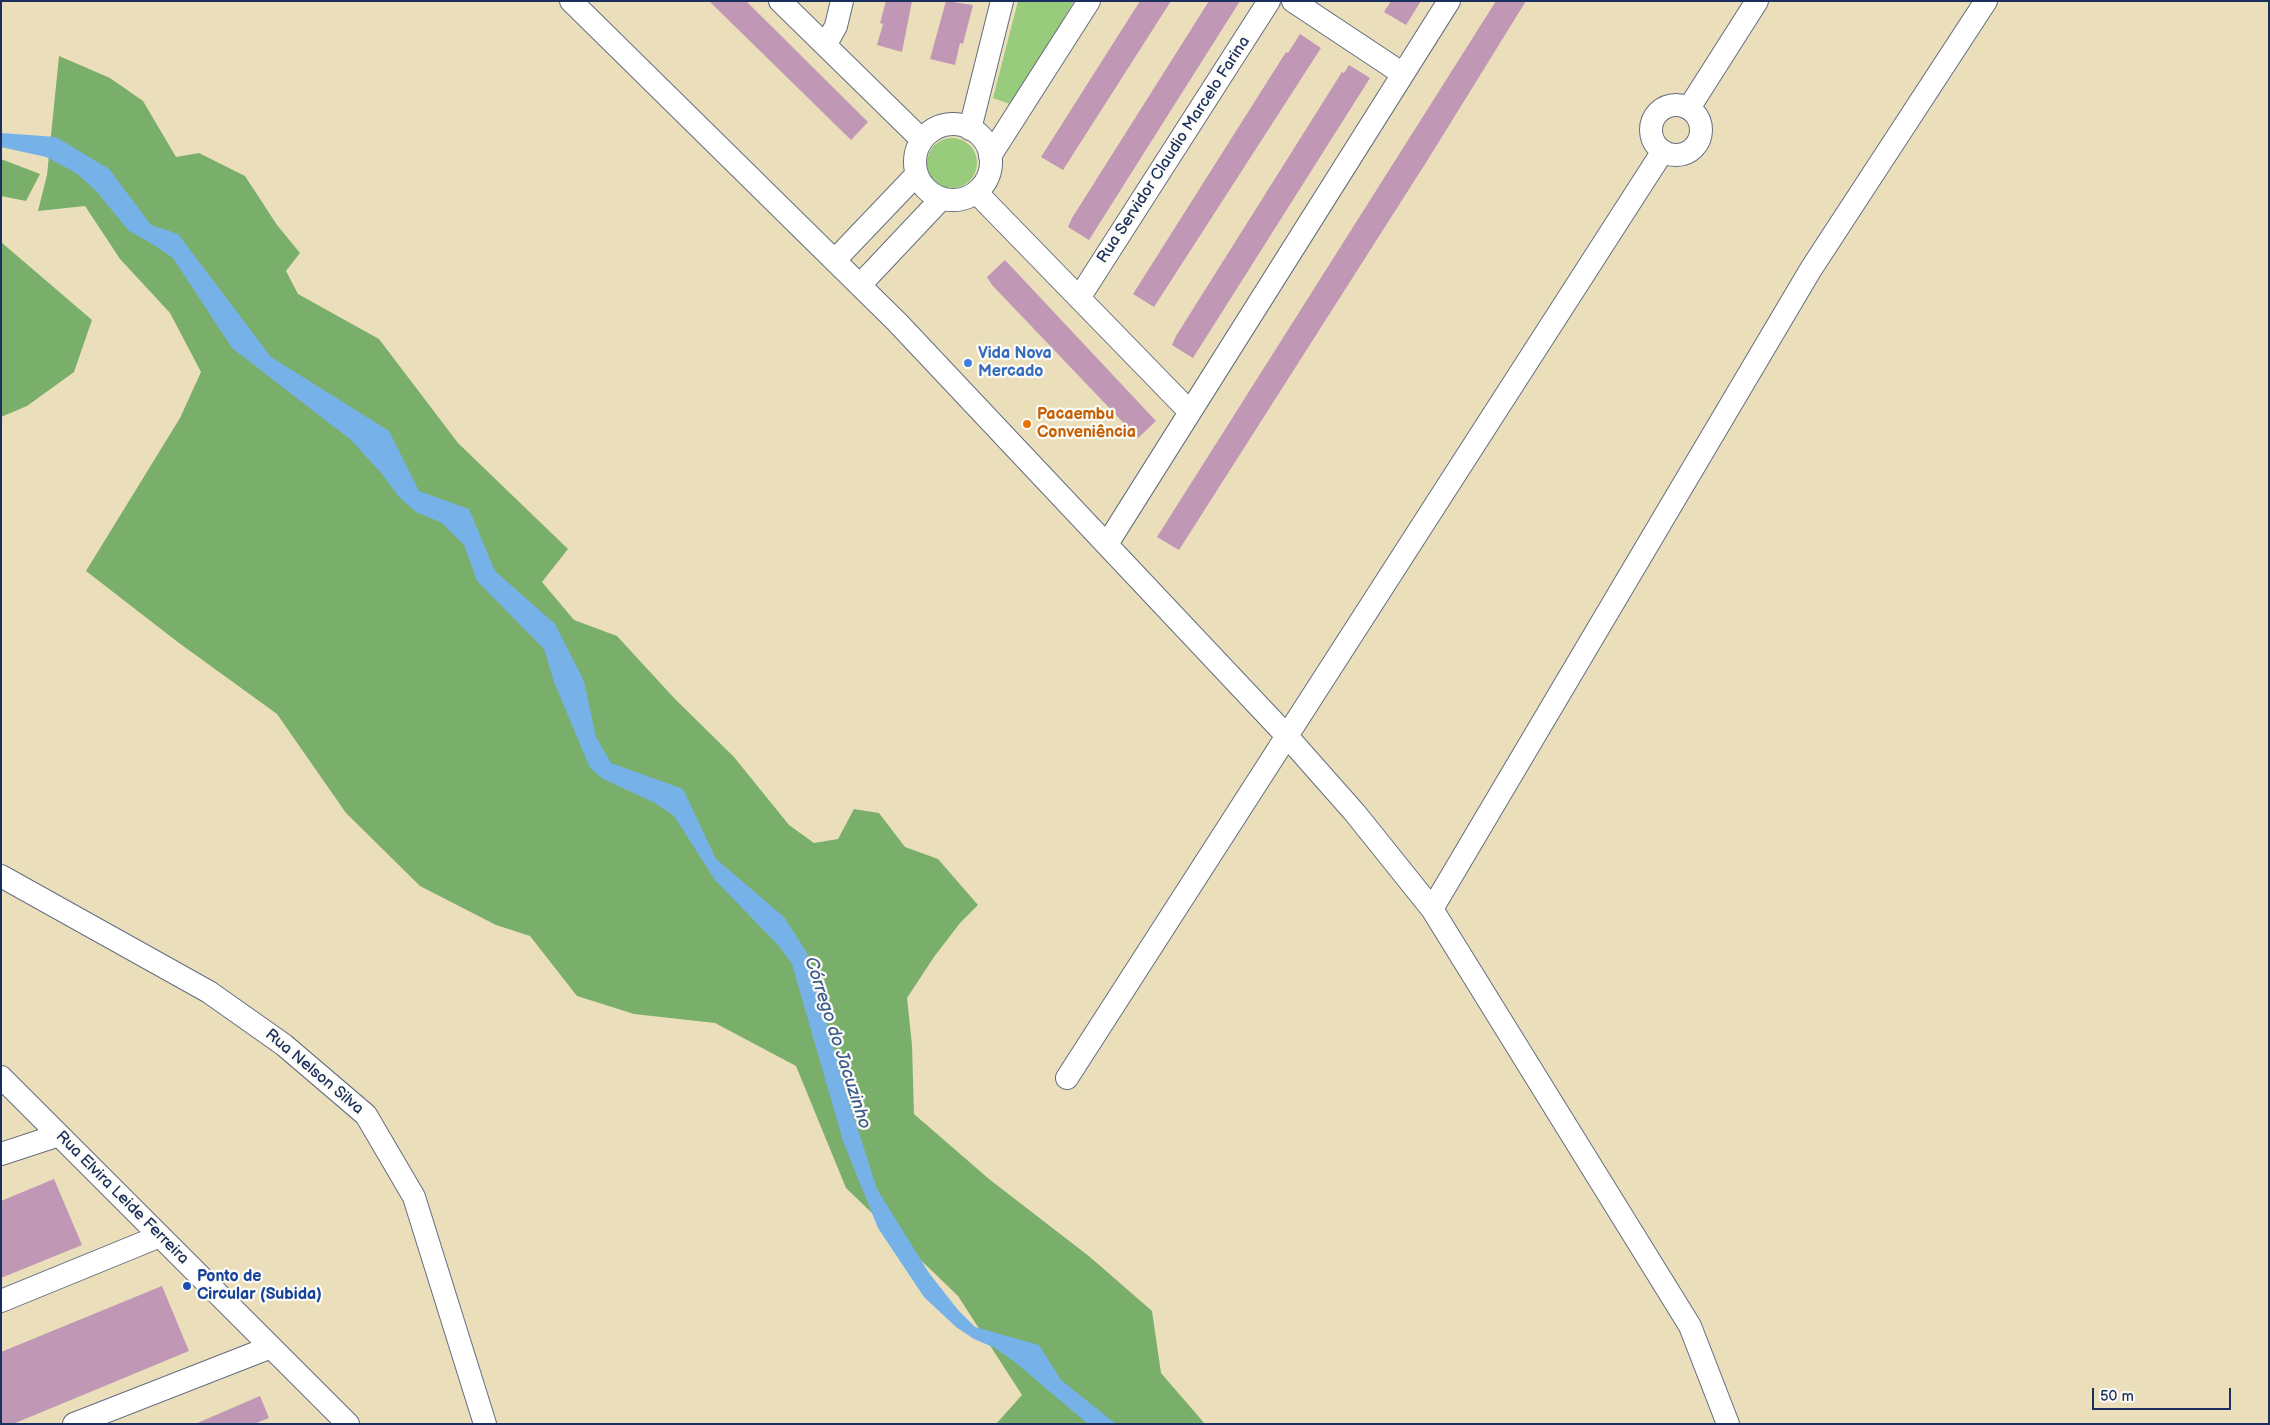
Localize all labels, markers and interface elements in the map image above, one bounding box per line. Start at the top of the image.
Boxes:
street label: Rua Servidor Claudio Marcelo Farina [1093,33,1255,267]
place label: Vida Nova Mercado [978,344,1052,382]
marker: Vida Nova Mercado [962,357,974,369]
place label: Pacaembu Conveniência [1037,405,1136,443]
marker: Pacaembu Conveniência [1021,418,1033,430]
water label: Córrego do Jacuzinho [799,954,875,1132]
street label: Rua Nelson Silva [261,1025,367,1119]
street label: Rua Elvira Leide Ferreira [51,1127,193,1269]
place label: Ponto de Circular (Subida) [197,1267,322,1305]
marker: Ponto de Circular (Subida) [181,1280,193,1292]
scale bar [2095,1378,2234,1410]
text: 50 m [2100,1387,2134,1406]

